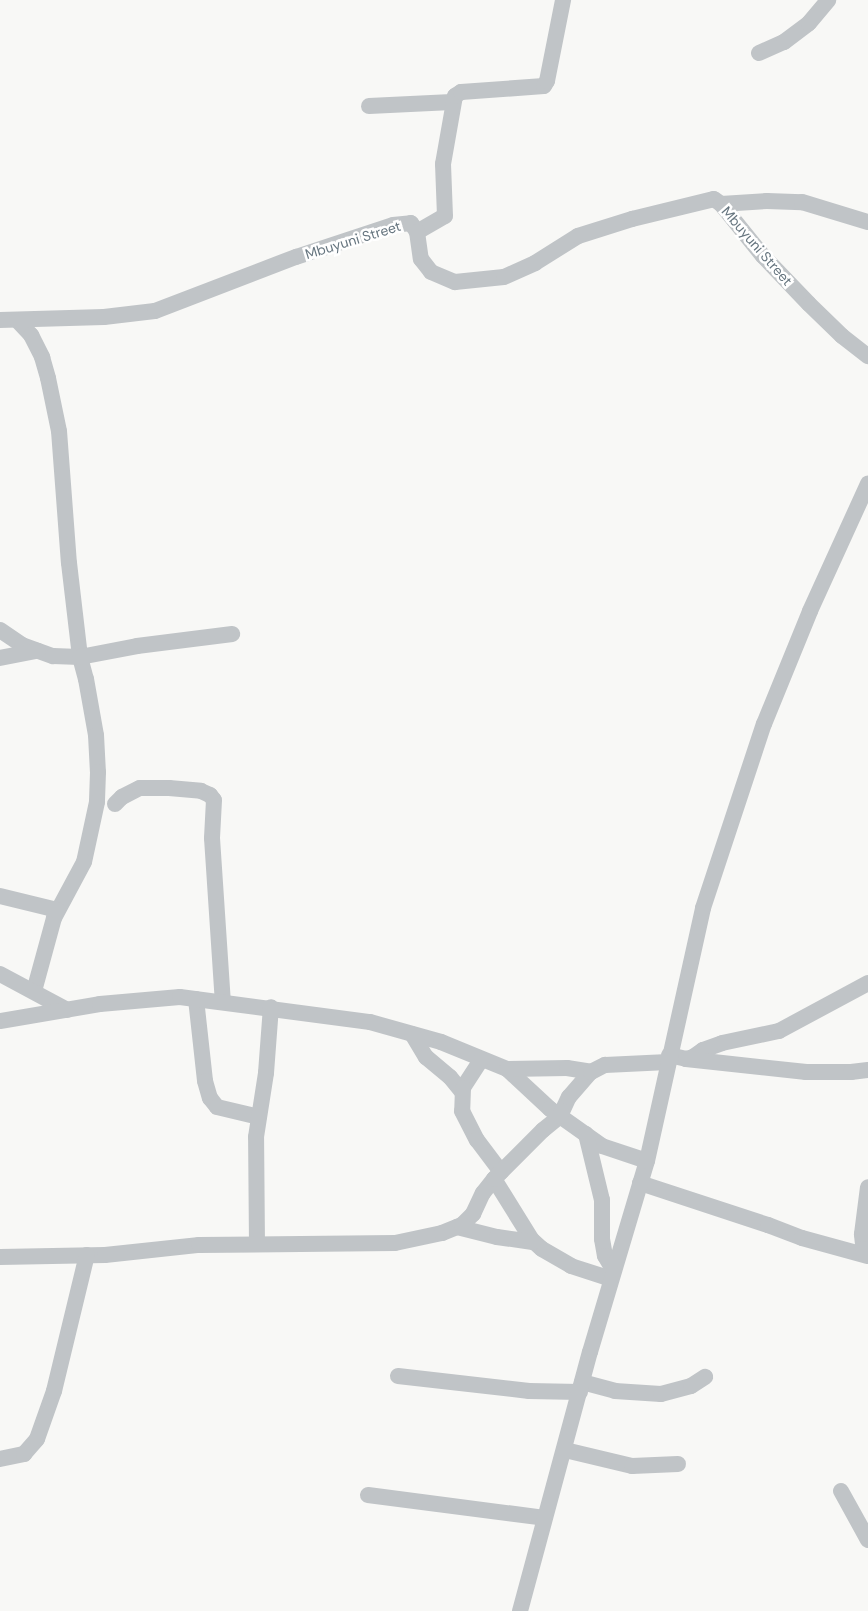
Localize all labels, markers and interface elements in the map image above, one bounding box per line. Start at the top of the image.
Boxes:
street label: Mbuyuni Street [718,203,796,289]
street label: Mbuyuni Street [303,217,403,263]

